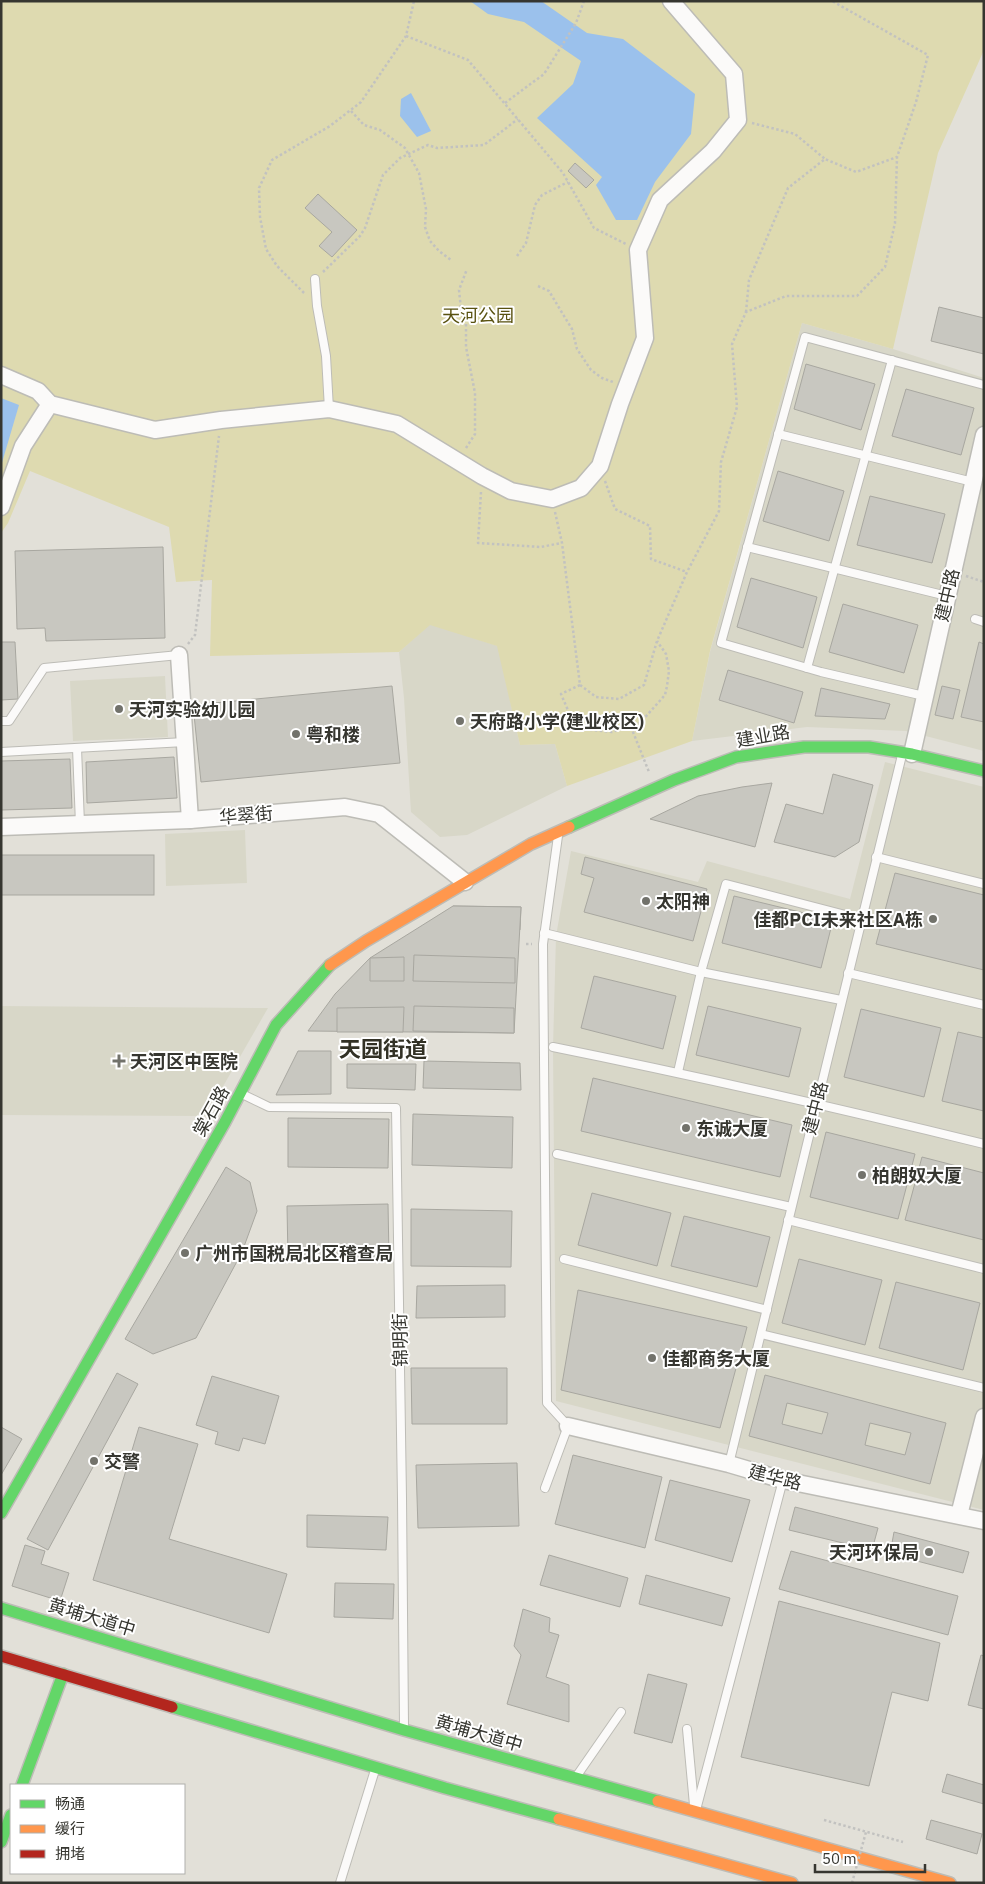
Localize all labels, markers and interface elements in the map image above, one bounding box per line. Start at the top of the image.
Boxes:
park label: 天河公园 [442,304,514,327]
street label: 建中路 [930,566,964,624]
place label: 天河实验幼儿园 [129,698,255,721]
marker: 天河实验幼儿园 [113,703,125,715]
place label: 天府路小学(建业校区) [470,710,644,733]
marker: 天府路小学(建业校区) [454,715,466,727]
street label: 建业路 [734,720,792,752]
place label: 粤和楼 [306,723,360,746]
marker: 粤和楼 [290,728,302,740]
street label: 华翠街 [218,801,274,829]
place label: 太阳神 [656,890,710,913]
marker: 太阳神 [640,895,652,907]
place label: 佳都PCI未来社区A栋 [753,908,923,931]
marker: 佳都PCI未来社区A栋 [927,913,939,925]
district label: 天园街道 [339,1034,427,1063]
place label: 天河区中医院 [130,1050,238,1073]
marker: 天河区中医院 [112,1054,126,1068]
street label: 建中路 [797,1079,833,1137]
street label: 棠石路 [188,1082,234,1140]
place label: 东诚大厦 [696,1117,768,1140]
marker: 东诚大厦 [680,1122,692,1134]
place label: 柏朗奴大厦 [872,1164,962,1187]
marker: 柏朗奴大厦 [856,1169,868,1181]
place label: 广州市国税局北区稽查局 [195,1242,393,1265]
marker: 广州市国税局北区稽查局 [179,1247,191,1259]
street label: 锦明街 [388,1313,412,1367]
place label: 佳都商务大厦 [662,1347,770,1370]
marker: 佳都商务大厦 [646,1352,658,1364]
place label: 交警 [104,1450,140,1473]
marker: 交警 [88,1455,100,1467]
street label: 建华路 [746,1459,804,1495]
place label: 天河环保局 [829,1541,919,1564]
marker: 天河环保局 [923,1546,935,1558]
street label: 黄埔大道中 [46,1593,138,1641]
street label: 黄埔大道中 [433,1710,525,1756]
legend [10,1784,185,1874]
text: 畅通 [55,1794,85,1813]
text: 缓行 [55,1819,85,1838]
scale bar [815,1842,925,1874]
text: 拥堵 [55,1844,85,1863]
text: 50 m [822,1849,857,1868]

